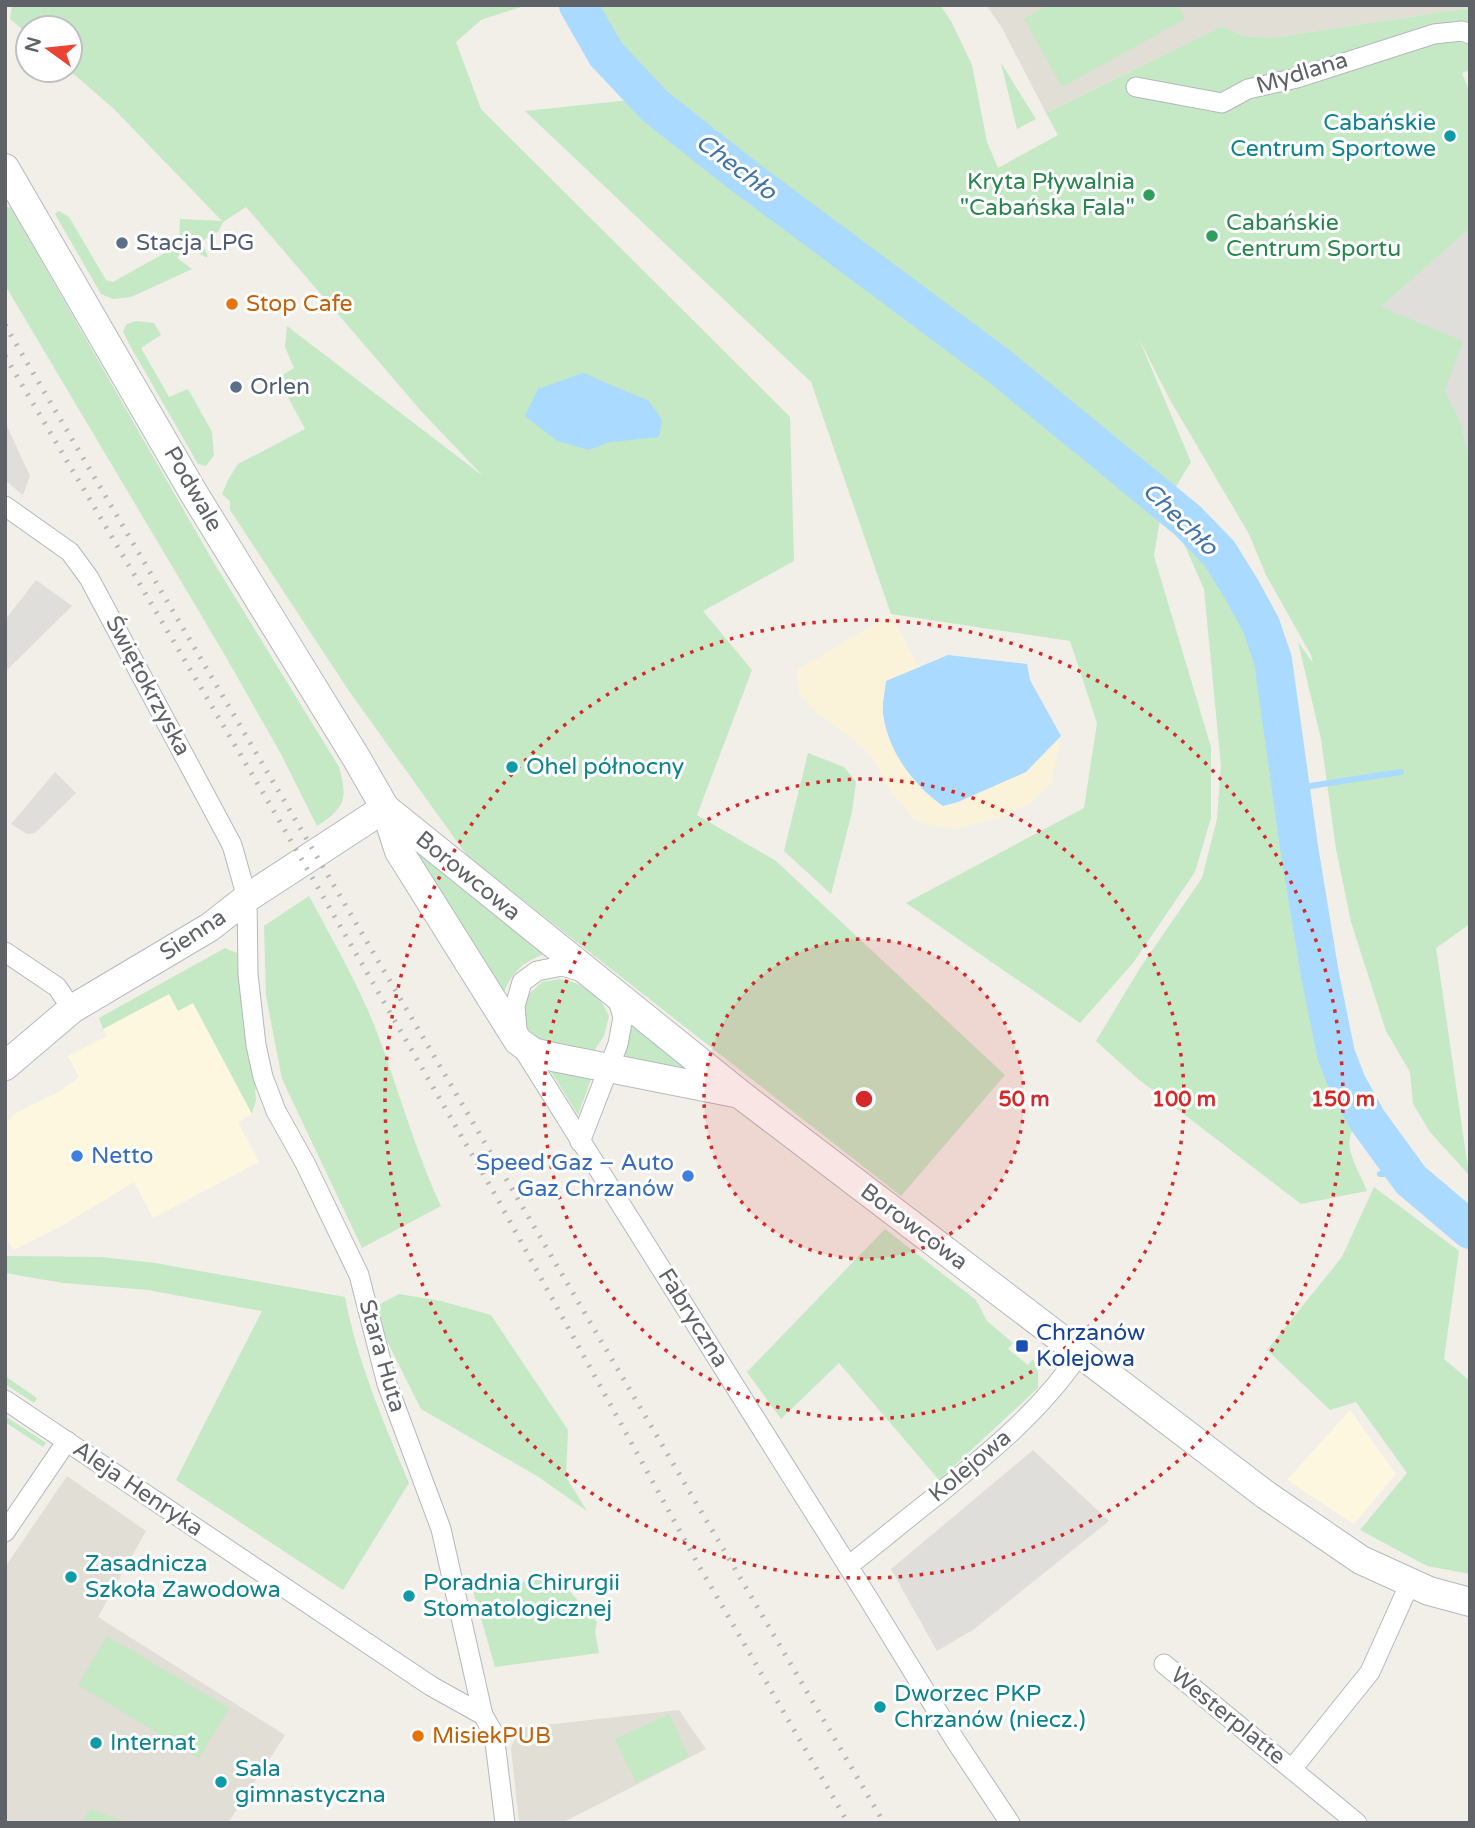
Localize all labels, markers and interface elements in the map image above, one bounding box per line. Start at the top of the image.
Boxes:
north arrow [14,14,84,84]
text: N [21,35,46,55]
street label: Mydlana [1253,46,1351,100]
place label: Cabańskie Centrum Sportowe [1230,109,1436,163]
water label: Chechło [690,127,783,207]
marker: Cabańskie Centrum Sportowe [1442,128,1458,144]
place label: Kryta Pływalnia "Cabańska Fala" [960,168,1135,222]
marker: Kryta Pływalnia "Cabańska Fala" [1141,187,1157,203]
place label: Cabańskie Centrum Sportu [1226,209,1401,263]
marker: Cabańskie Centrum Sportu [1204,228,1220,244]
place label: Stacja LPG [136,229,255,257]
marker: Stacja LPG [114,235,130,251]
place label: Stop Cafe [246,290,353,318]
marker: Stop Cafe [224,296,240,312]
place label: Orlen [250,373,310,401]
marker: Orlen [228,379,244,395]
street label: Podwale [158,442,228,536]
water label: Chechło [1136,476,1225,563]
street label: Świętokrzyska [99,611,197,761]
place label: Ohel północny [526,753,684,781]
marker: Ohel północny [504,759,520,775]
street label: Borowcowa [410,825,526,927]
street label: Sienna [154,903,232,967]
centre of rings [852,1087,876,1111]
text: 50 m [998,1087,1050,1112]
text: 100 m [1152,1087,1216,1112]
text: 150 m [1311,1087,1375,1112]
place label: Netto [91,1142,154,1170]
marker: Netto [69,1148,85,1164]
place label: Speed Gaz – Auto Gaz Chrzanów [476,1149,674,1203]
marker: Speed Gaz – Auto Gaz Chrzanów [680,1168,696,1184]
street label: Borowcowa [855,1178,973,1276]
street label: Fabryczna [652,1263,734,1373]
street label: Stara Huta [353,1296,411,1416]
place label: Chrzanów Kolejowa [1036,1319,1145,1373]
marker: Chrzanów Kolejowa [1014,1338,1030,1354]
street label: Kolejowa [923,1424,1017,1508]
street label: Aleja Henryka [68,1435,208,1543]
place label: Zasadnicza Szkoła Zawodowa [85,1550,281,1604]
marker: Zasadnicza Szkoła Zawodowa [63,1569,79,1585]
place label: Poradnia Chirurgii Stomatologicznej [423,1569,620,1623]
marker: Poradnia Chirurgii Stomatologicznej [401,1588,417,1604]
street label: Westerplatte [1165,1661,1291,1771]
place label: Dworzec PKP Chrzanów (niecz.) [894,1680,1086,1734]
marker: Dworzec PKP Chrzanów (niecz.) [872,1699,888,1715]
place label: MisiekPUB [432,1722,551,1750]
marker: MisiekPUB [410,1728,426,1744]
place label: Internat [110,1729,196,1757]
marker: Internat [88,1735,104,1751]
place label: Sala gimnastyczna [235,1755,386,1809]
marker: Sala gimnastyczna [213,1774,229,1790]

